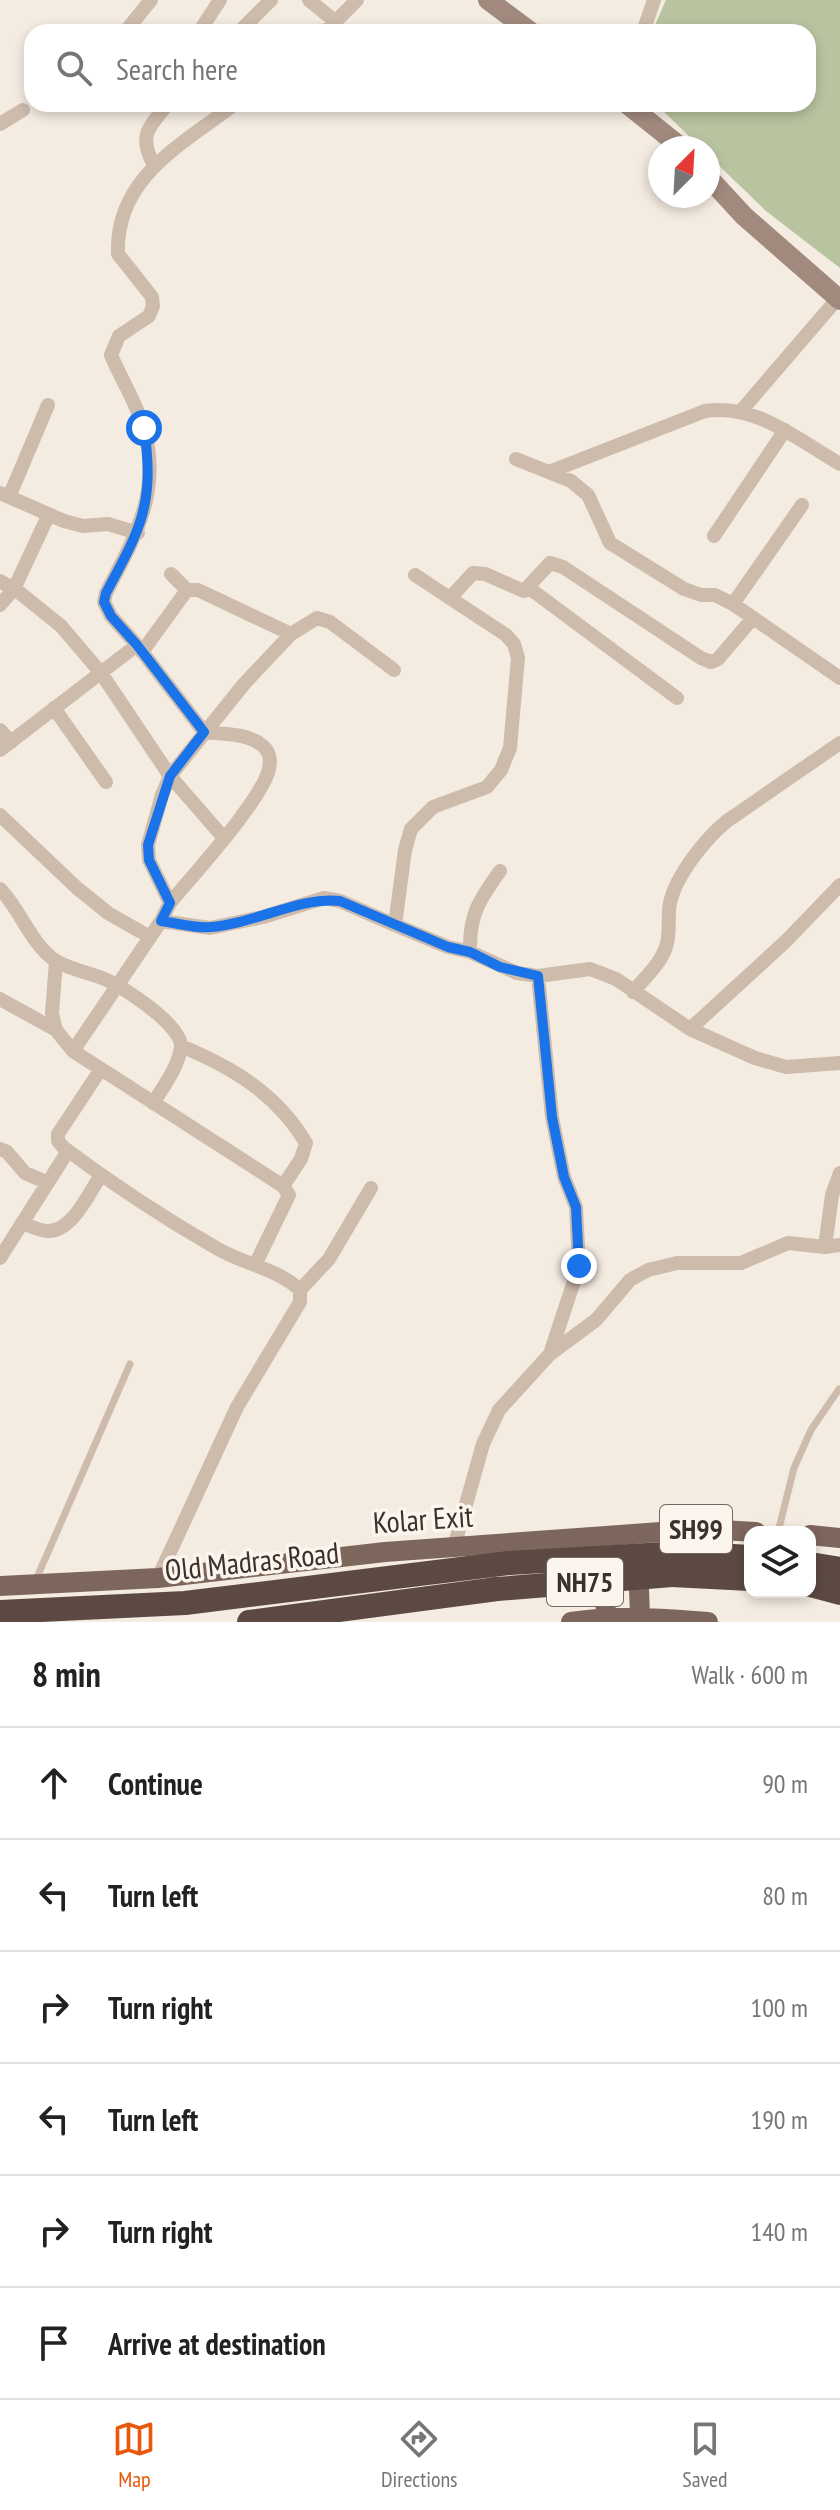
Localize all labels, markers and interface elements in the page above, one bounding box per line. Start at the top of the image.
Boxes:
search box [24,24,816,112]
icon: search [52,46,96,90]
text: Search here [116,49,238,88]
north arrow [648,136,720,208]
route start [126,410,162,446]
route end [561,1248,597,1284]
street label: Kolar Exit [372,1496,475,1541]
road number: SH99 [660,1505,732,1553]
map controls [744,1526,816,1598]
button: layers [744,1526,816,1598]
street label: Old Madras Road [163,1532,341,1589]
road number: NH75 [547,1558,623,1606]
text: 8 min [32,1652,101,1696]
text: Walk · 600 m [691,1658,808,1691]
icon: ahead [32,1761,76,1805]
text: Continue [108,1764,203,1803]
text: 90 m [762,1767,808,1800]
icon: left [32,1873,76,1917]
text: Turn left [108,1876,198,1915]
text: 80 m [762,1879,808,1912]
icon: right [32,1985,76,2029]
text: Turn right [108,1988,212,2027]
text: 100 m [750,1991,808,2024]
icon: left [32,2097,76,2141]
text: Turn left [108,2100,198,2139]
text: 190 m [750,2103,808,2136]
icon: right [32,2209,76,2253]
text: Turn right [108,2212,212,2251]
text: 140 m [750,2215,808,2248]
icon: arrive [32,2321,76,2365]
text: Arrive at destination [108,2324,326,2363]
tab: Map [112,2417,156,2493]
tab: Directions [381,2417,458,2493]
tab: Saved [682,2417,728,2493]

